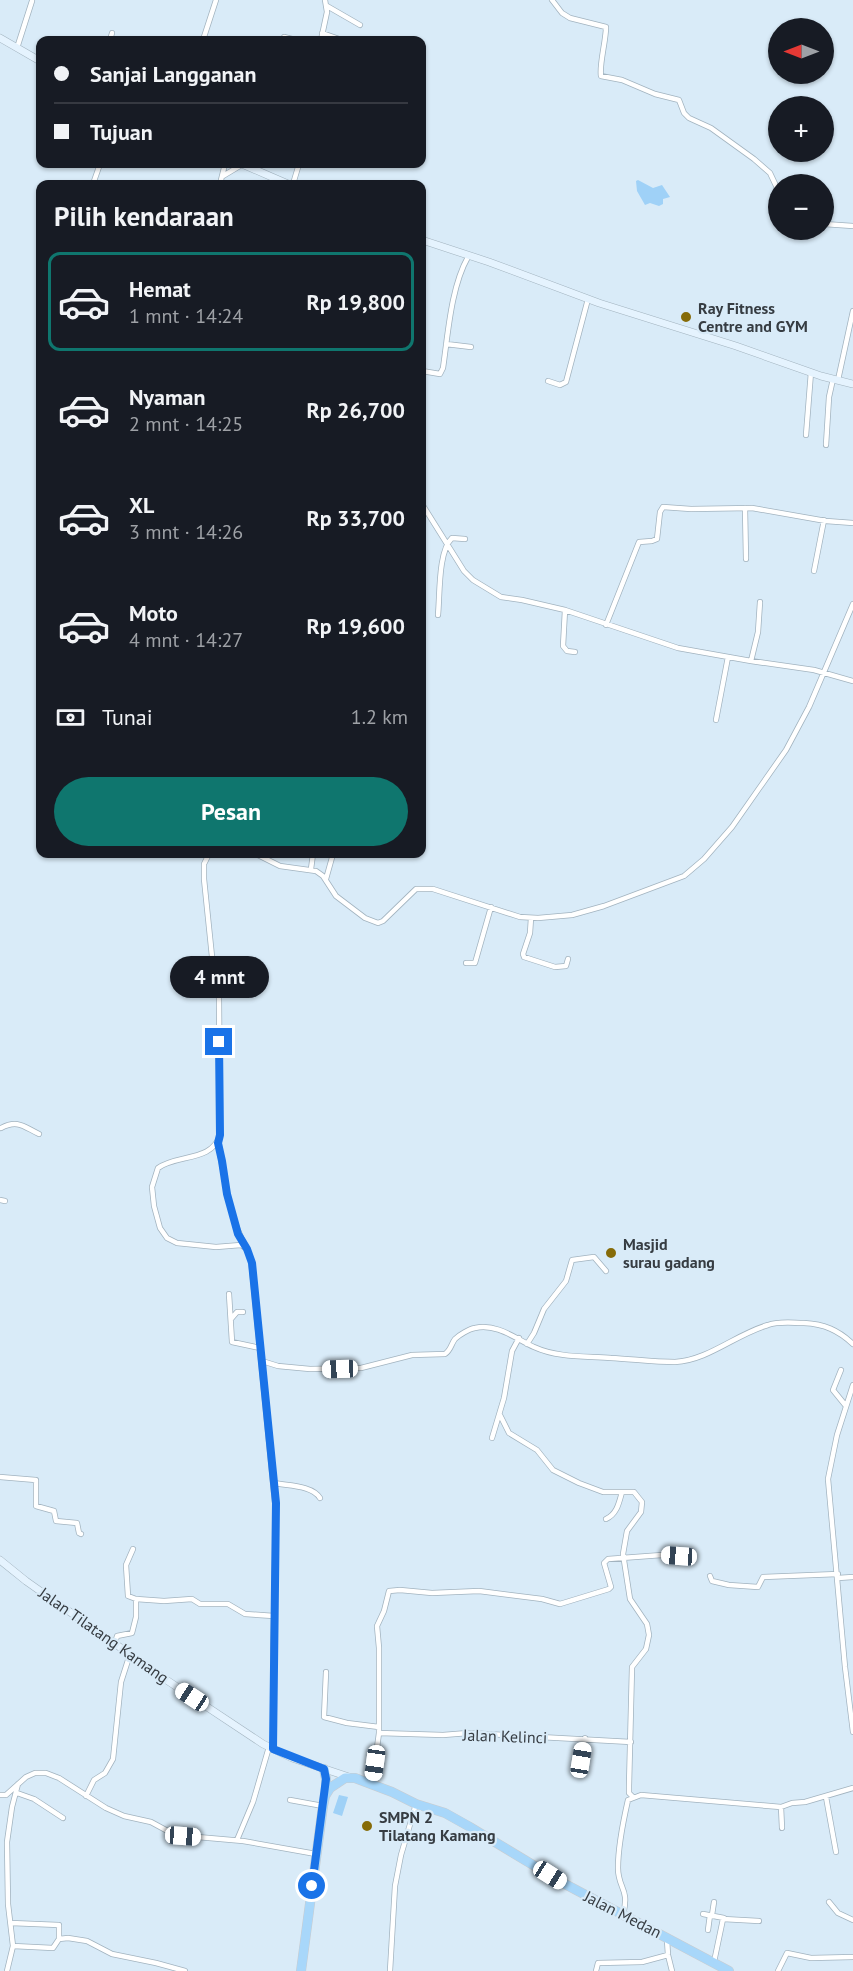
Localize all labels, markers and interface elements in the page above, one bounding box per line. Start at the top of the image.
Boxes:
north arrow [768,18,834,84]
map controls [768,18,834,240]
text: Sanjai Langganan [90,60,256,88]
button: + [768,96,834,162]
text: Tujuan [90,118,153,146]
button: − [768,174,834,240]
text: Pilih kendaraan [54,199,234,233]
icon: car [57,275,111,329]
text: Hemat [129,275,191,303]
text: Rp 19,800 [306,288,405,316]
place label: Ray Fitness Centre and GYM [698,298,808,336]
text: 1 mnt · 14:24 [129,303,243,329]
marker: Ray Fitness Centre and GYM [679,310,693,324]
icon: car [57,383,111,437]
text: Nyaman [129,383,206,411]
text: Rp 26,700 [306,396,405,424]
text: 2 mnt · 14:25 [129,411,243,437]
icon: car [57,491,111,545]
text: XL [129,491,154,519]
text: Rp 33,700 [306,504,405,532]
text: 3 mnt · 14:26 [129,519,243,545]
icon: car [57,599,111,653]
text: Moto [129,599,178,627]
text: Rp 19,600 [306,612,405,640]
text: 4 mnt · 14:27 [129,627,243,653]
icon: cash [54,701,87,734]
text: Tunai [102,703,153,731]
text: 1.2 km [351,704,408,730]
button: Pesan [54,777,408,846]
callout: 4 mnt [170,955,268,997]
text: 4 mnt [194,964,245,990]
route end [205,1028,232,1055]
place label: Masjid surau gadang [623,1234,715,1272]
marker: Masjid surau gadang [604,1246,618,1260]
car [322,1359,358,1379]
car [660,1546,698,1566]
street label: Jalan Tilatang Kamang [34,1582,173,1687]
car [172,1680,212,1714]
street label: Jalan Kelinci [461,1724,548,1747]
car [569,1741,593,1779]
car [364,1744,386,1782]
place label: SMPN 2 Tilatang Kamang [379,1807,496,1845]
marker: SMPN 2 Tilatang Kamang [360,1819,374,1833]
car [164,1826,202,1846]
car [530,1858,570,1892]
route start [298,1872,325,1899]
street label: Jalan Medan [580,1885,665,1942]

